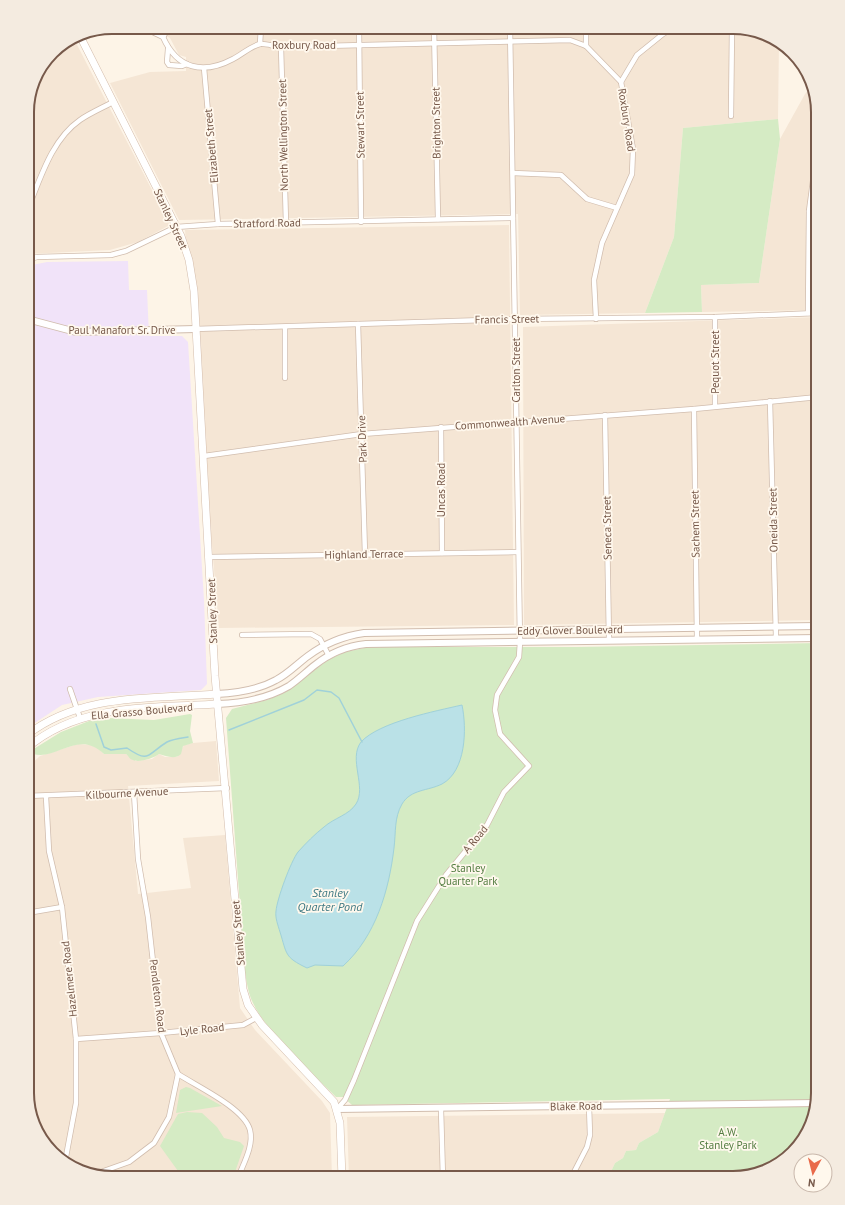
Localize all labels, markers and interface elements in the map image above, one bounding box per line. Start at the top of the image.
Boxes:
street label: Roxbury Road [272,38,336,52]
street label: North Wellington Street [275,79,291,191]
street label: Brighton Street [428,87,444,159]
street label: Roxbury Road [615,87,639,153]
street label: Stewart Street [352,91,368,159]
street label: Elizabeth Street [201,108,221,184]
street label: Stanley Street [151,186,191,252]
street label: Stratford Road [233,215,301,231]
street label: Francis Street [475,311,540,327]
street label: Paul Manafort Sr. Drive [69,323,176,337]
street label: Pequot Street [708,330,722,394]
street label: Carlton Street [509,337,523,403]
street label: Commonwealth Avenue [454,411,566,433]
street label: Park Drive [354,415,370,463]
street label: Uncas Road [434,463,448,517]
street label: Oneida Street [765,487,781,552]
street label: Sachem Street [687,490,703,558]
street label: Seneca Street [599,495,615,560]
street label: Highland Terrace [324,546,404,562]
street label: Stanley Street [204,578,220,644]
street label: Eddy Glover Boulevard [517,622,623,638]
street label: Ella Grasso Boulevard [91,700,193,722]
street label: Kilbourne Avenue [85,784,169,802]
street label: A Road [459,822,491,856]
park label: Stanley Quarter Park [438,861,498,888]
water label: Stanley Quarter Pond [298,885,363,914]
street label: Stanley Street [228,900,248,966]
street label: Hazelmere Road [58,940,80,1018]
street label: Pendleton Road [147,959,169,1034]
street label: Lyle Road [179,1020,225,1038]
street label: Blake Road [550,1099,602,1113]
park label: A.W. Stanley Park [699,1125,757,1152]
north arrow [793,1153,833,1193]
text: N [807,1176,816,1190]

